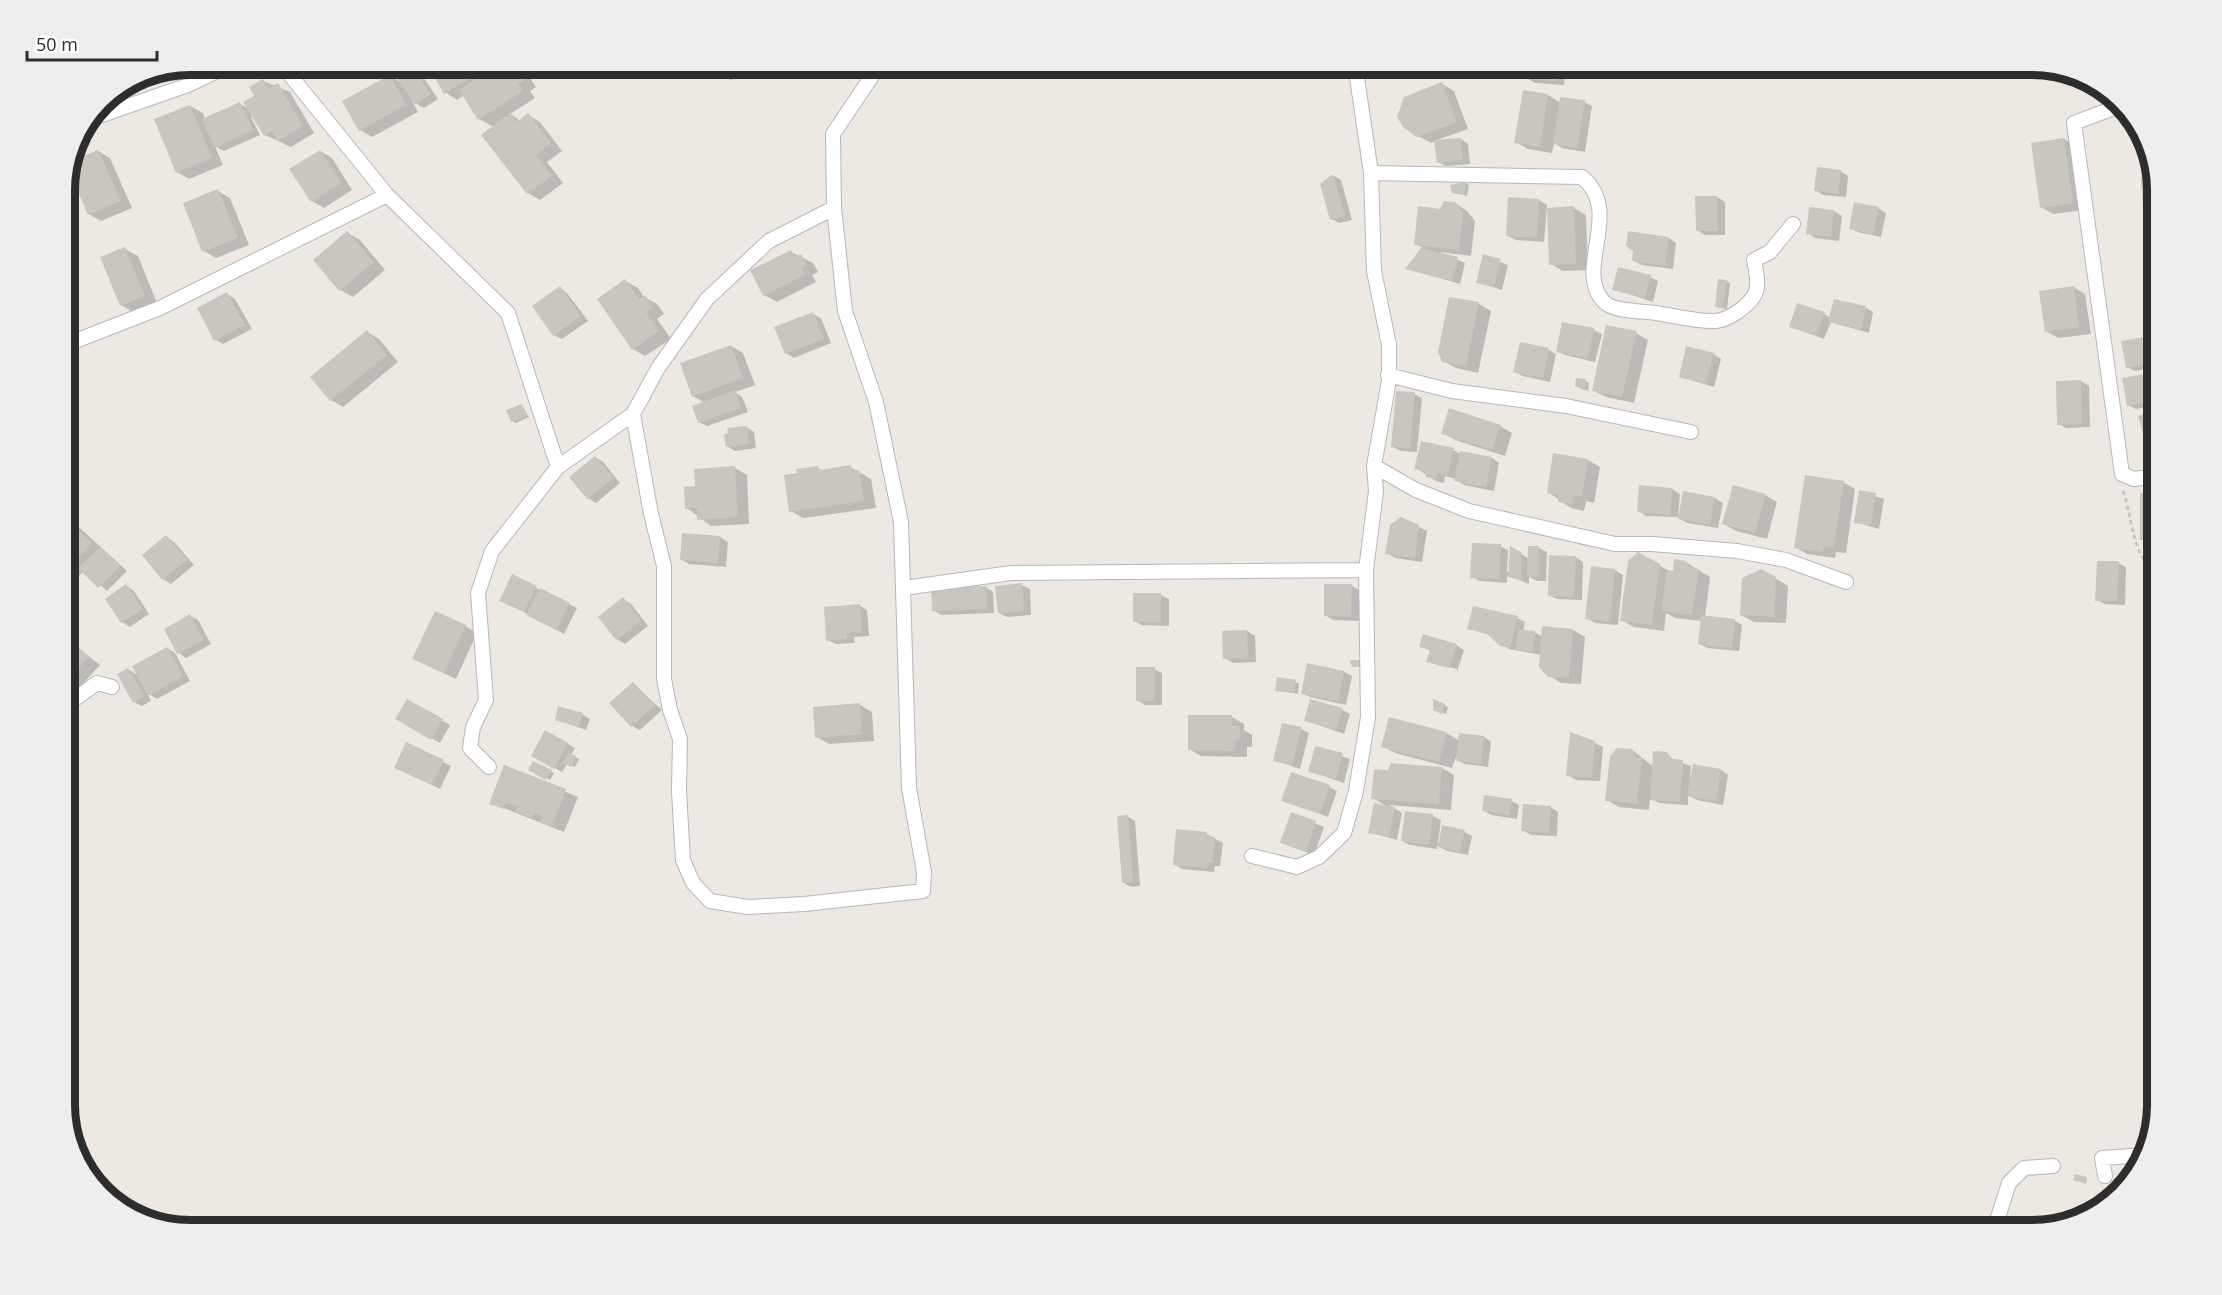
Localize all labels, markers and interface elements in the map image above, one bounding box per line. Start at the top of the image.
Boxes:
scale bar [27,24,158,62]
text: 50 m [36,32,78,56]

